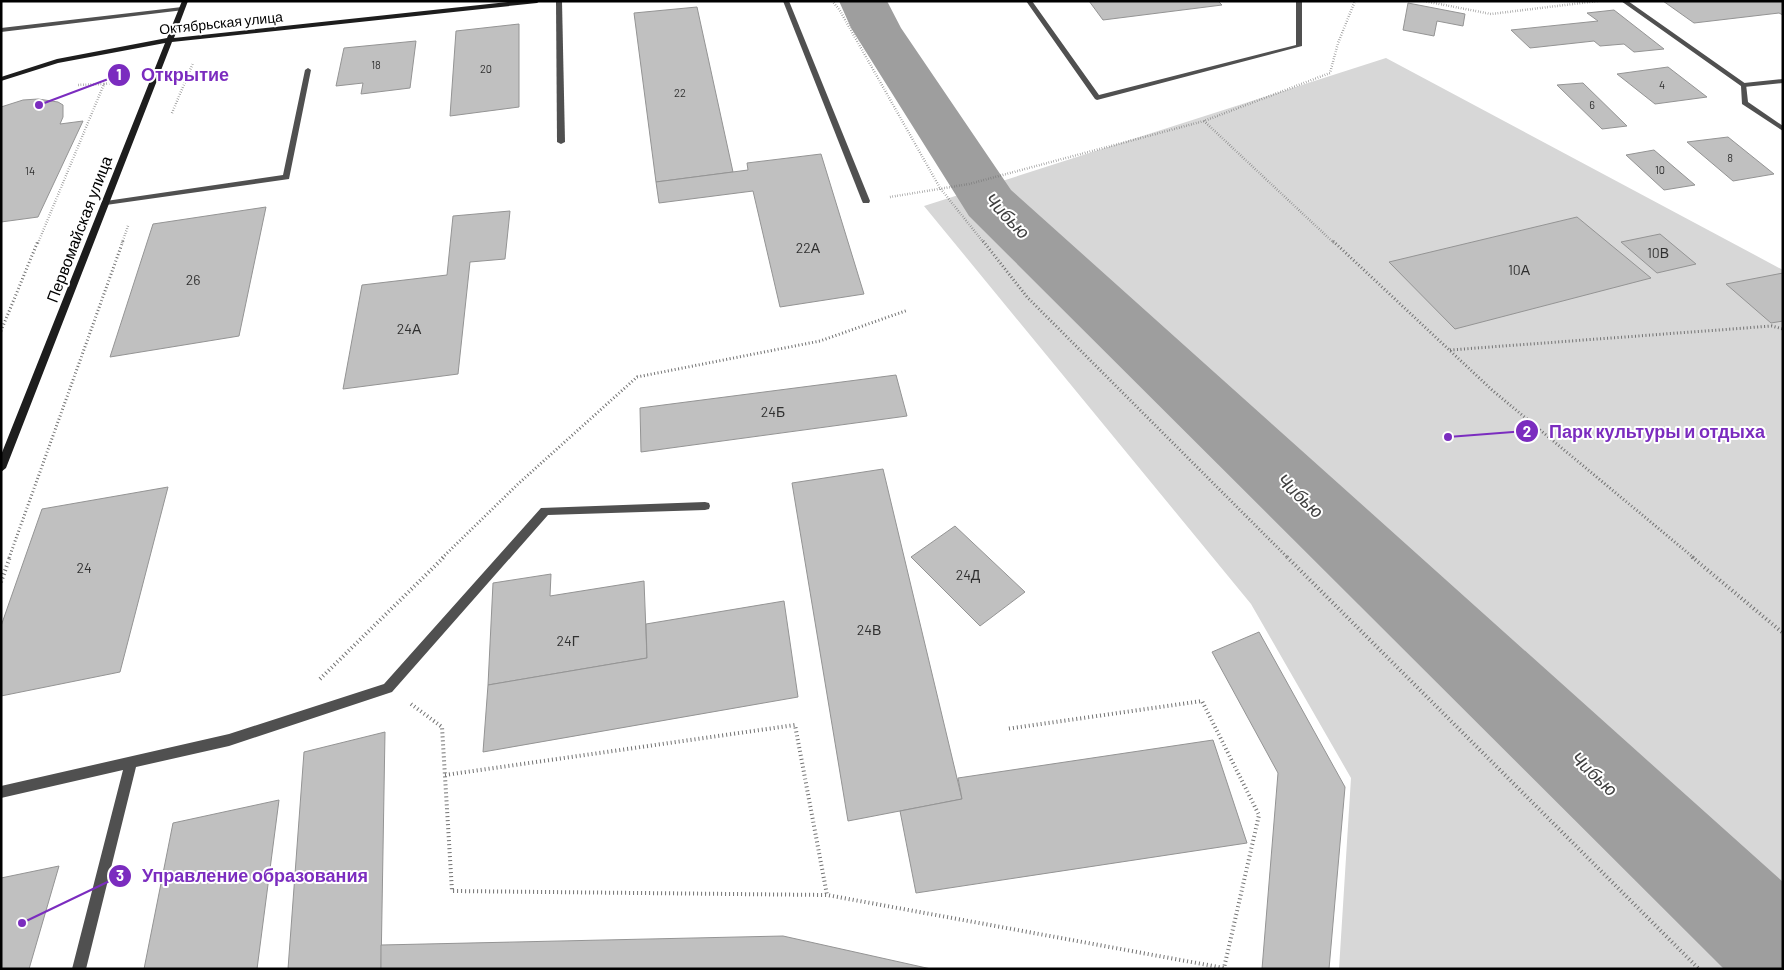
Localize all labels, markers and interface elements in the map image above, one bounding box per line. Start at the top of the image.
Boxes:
street label: Октябрьская улица [158,8,284,37]
callout: Открытие [106,58,239,91]
house number: 18 [371,58,381,71]
house number: 20 [480,62,492,75]
text: Открытие [141,63,229,85]
text: 1 [116,65,122,83]
house number: 4 [1659,78,1665,91]
house number: 22 [674,86,686,99]
house number: 6 [1589,98,1595,111]
house number: 8 [1727,151,1733,164]
street label: Первомайская улица [42,153,115,305]
house number: 10 [1655,163,1665,176]
house number: 14 [25,164,35,177]
water label: Чибью [981,188,1035,243]
house number: 22А [796,239,821,256]
house number: 10В [1647,244,1669,261]
house number: 10А [1508,261,1531,278]
house number: 26 [186,271,200,288]
house number: 24А [397,320,422,337]
house number: 24Б [761,403,785,420]
callout: Парк культуры и отдыха [1514,415,1775,448]
text: Парк культуры и отдыха [1549,420,1766,442]
text: 2 [1523,422,1531,440]
water label: Чибью [1273,468,1328,522]
house number: 24 [76,559,92,576]
house number: 24Д [956,566,981,583]
house number: 24В [857,621,881,638]
house number: 24Г [557,632,580,649]
water label: Чибью [1567,746,1622,800]
callout: Управление образования [107,859,378,892]
text: Управление образования [142,864,368,886]
text: 3 [116,866,124,884]

